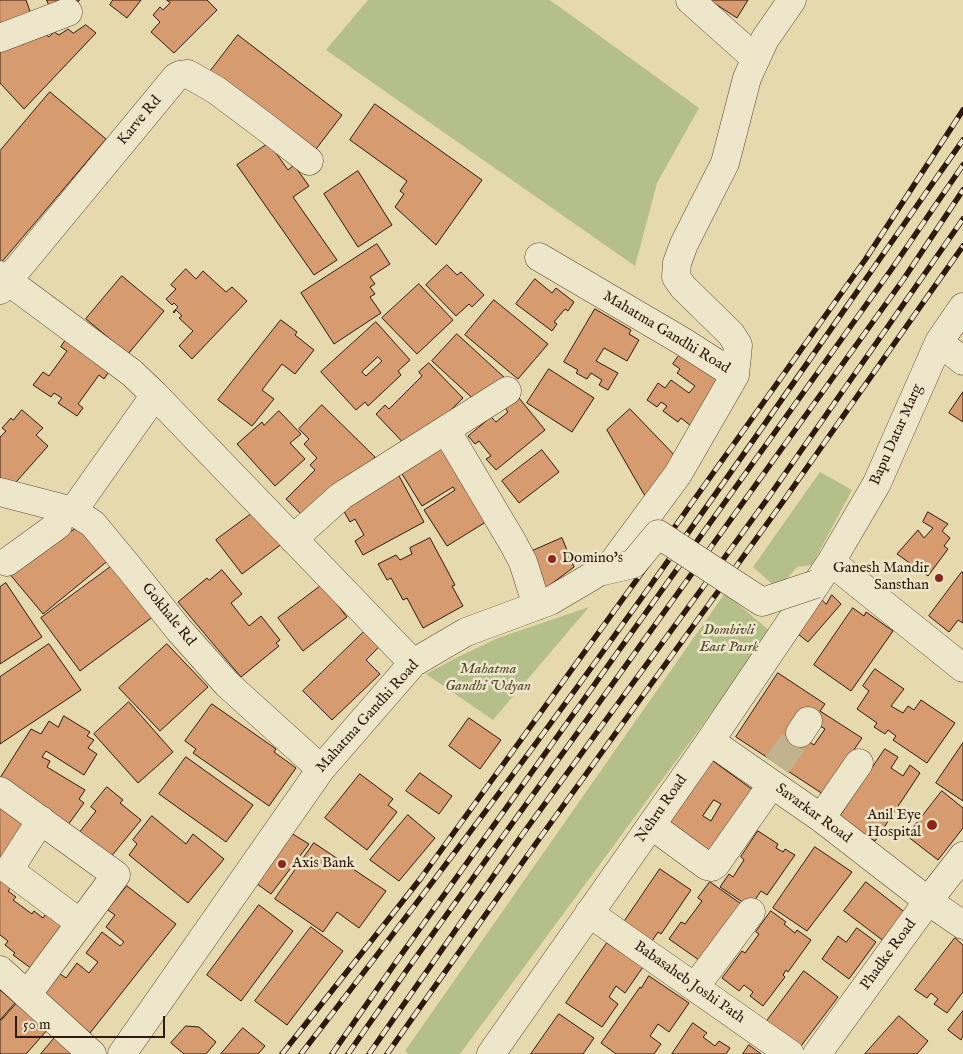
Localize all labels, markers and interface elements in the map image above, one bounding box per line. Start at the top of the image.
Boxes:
street label: Karve Rd [114,93,166,149]
street label: Mahatma Gandhi Road [599,288,733,378]
street label: Bapu Datar Marg [867,382,927,488]
place label: Domino's [562,550,623,568]
marker: Domino's [546,553,558,565]
place label: Ganesh Mandir Sansthan [833,560,929,595]
marker: Ganesh Mandir Sansthan [933,572,945,584]
street label: Gokhale Rd [137,580,199,650]
park label: Dombivli East Pasrk [699,622,759,657]
street label: Mahatma Gandhi Road [313,657,423,777]
park label: Mahatma Gandhi Udyan [445,661,531,696]
street label: Nehru Road [632,772,692,846]
street label: Savarkar Road [771,780,855,848]
place label: Anil Eye Hospital [867,807,921,842]
marker: Anil Eye Hospital [925,818,939,832]
place label: Axis Bank [292,855,354,873]
marker: Axis Bank [276,858,288,870]
street label: Phadke Road [857,916,921,994]
street label: Babasaheb Joshi Path [630,938,748,1028]
scale bar [18,1006,168,1038]
text: 50 m [23,1015,51,1034]

